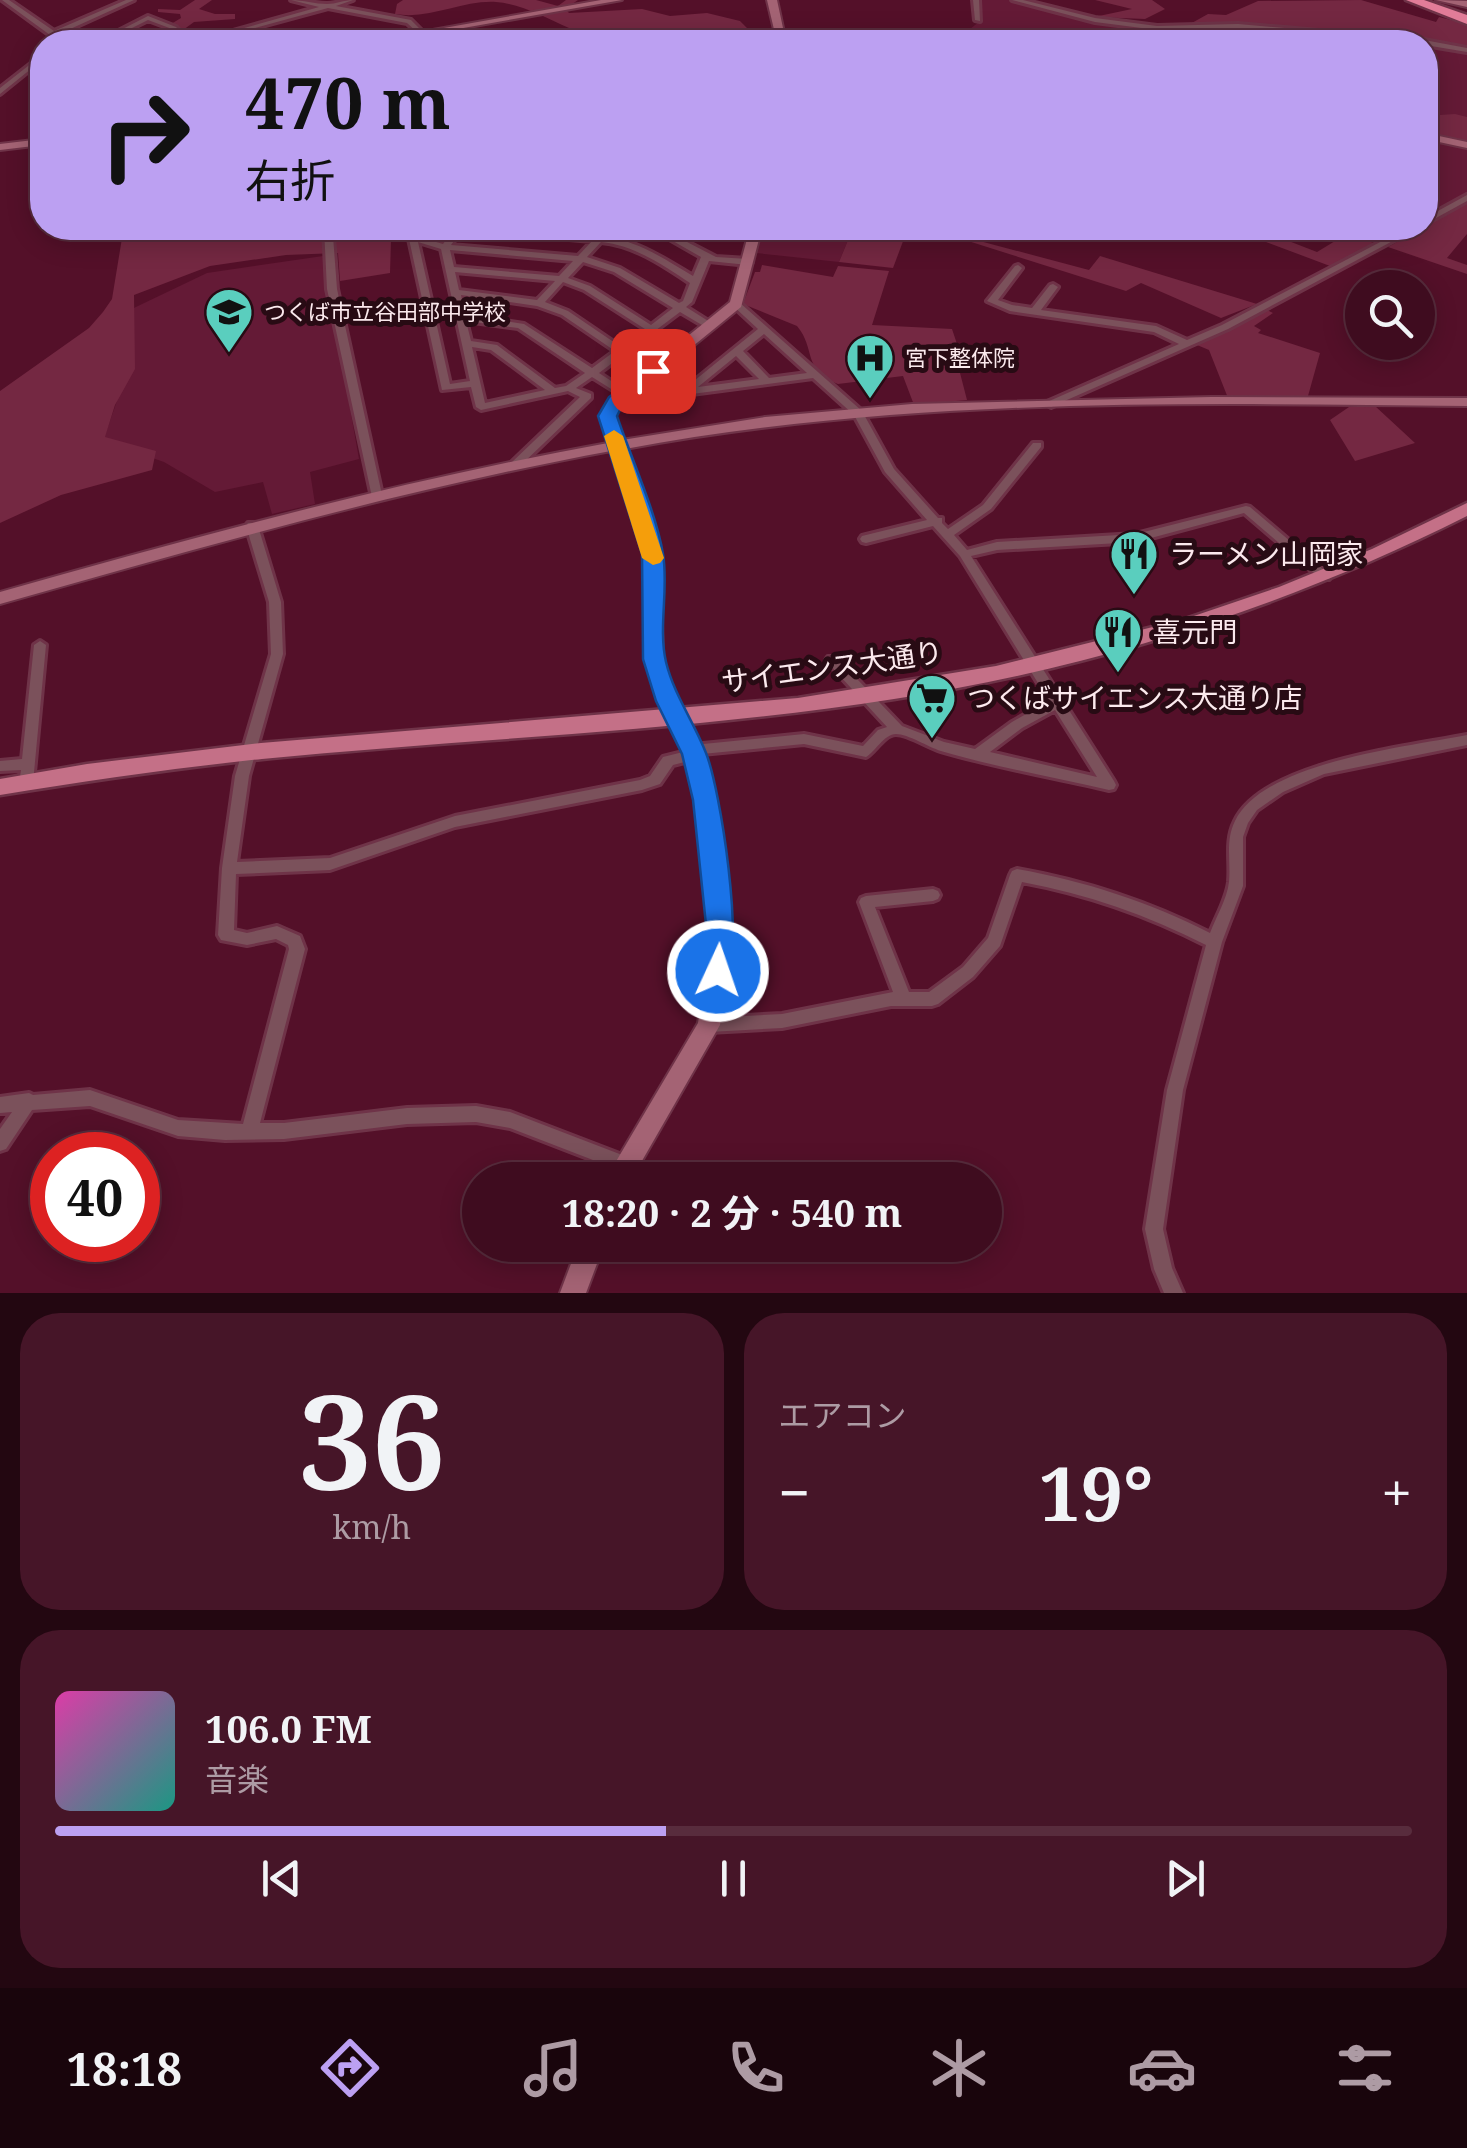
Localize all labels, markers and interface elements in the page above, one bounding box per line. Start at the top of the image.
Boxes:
text: 470 m [245,54,451,150]
icon: right [80,70,210,200]
text: 右折 [245,149,335,210]
map controls [1345,270,1435,360]
button: search [1345,270,1435,360]
school or university icon: つくば市立谷田部中学校 [203,286,255,354]
place label: つくば市立谷田部中学校 [264,296,506,326]
pin [611,329,696,414]
hospital icon: 宮下整体院 [844,332,896,400]
place label: 宮下整体院 [905,342,1015,372]
icon: arrive [626,344,681,399]
restaurant icon: ラーメン山岡家 [1108,528,1160,596]
place label: ラーメン山岡家 [1169,534,1364,572]
restaurant icon: 喜元門 [1092,606,1144,674]
place label: 喜元門 [1153,612,1237,650]
street label: サイエンス大通り [719,632,945,700]
supermarket icon: つくばサイエンス大通り店 [906,672,958,740]
place label: つくばサイエンス大通り店 [967,678,1302,716]
position arrow [666,919,770,1023]
speed limit sign: 40 [30,1132,160,1262]
text: 18:20 · 2 分 · 540 m [562,1186,902,1238]
text: 36 [298,1351,445,1528]
text: エアコン [779,1393,907,1436]
text: 19° [1038,1441,1153,1543]
text: − [779,1454,810,1529]
text: + [1381,1454,1412,1529]
text: km/h [333,1505,411,1548]
text: 106.0 FM [205,1702,372,1754]
text: 音楽 [205,1757,269,1800]
icon: previous [254,1851,309,1906]
icon: pause [706,1851,761,1906]
icon: next [1158,1851,1213,1906]
icon: directions [315,2033,385,2103]
icon: music [518,2033,588,2103]
icon: phone [721,2033,791,2103]
icon: climate [924,2033,994,2103]
icon: car [1127,2033,1197,2103]
icon: filters [1330,2033,1400,2103]
text: 18:18 [67,2038,182,2099]

